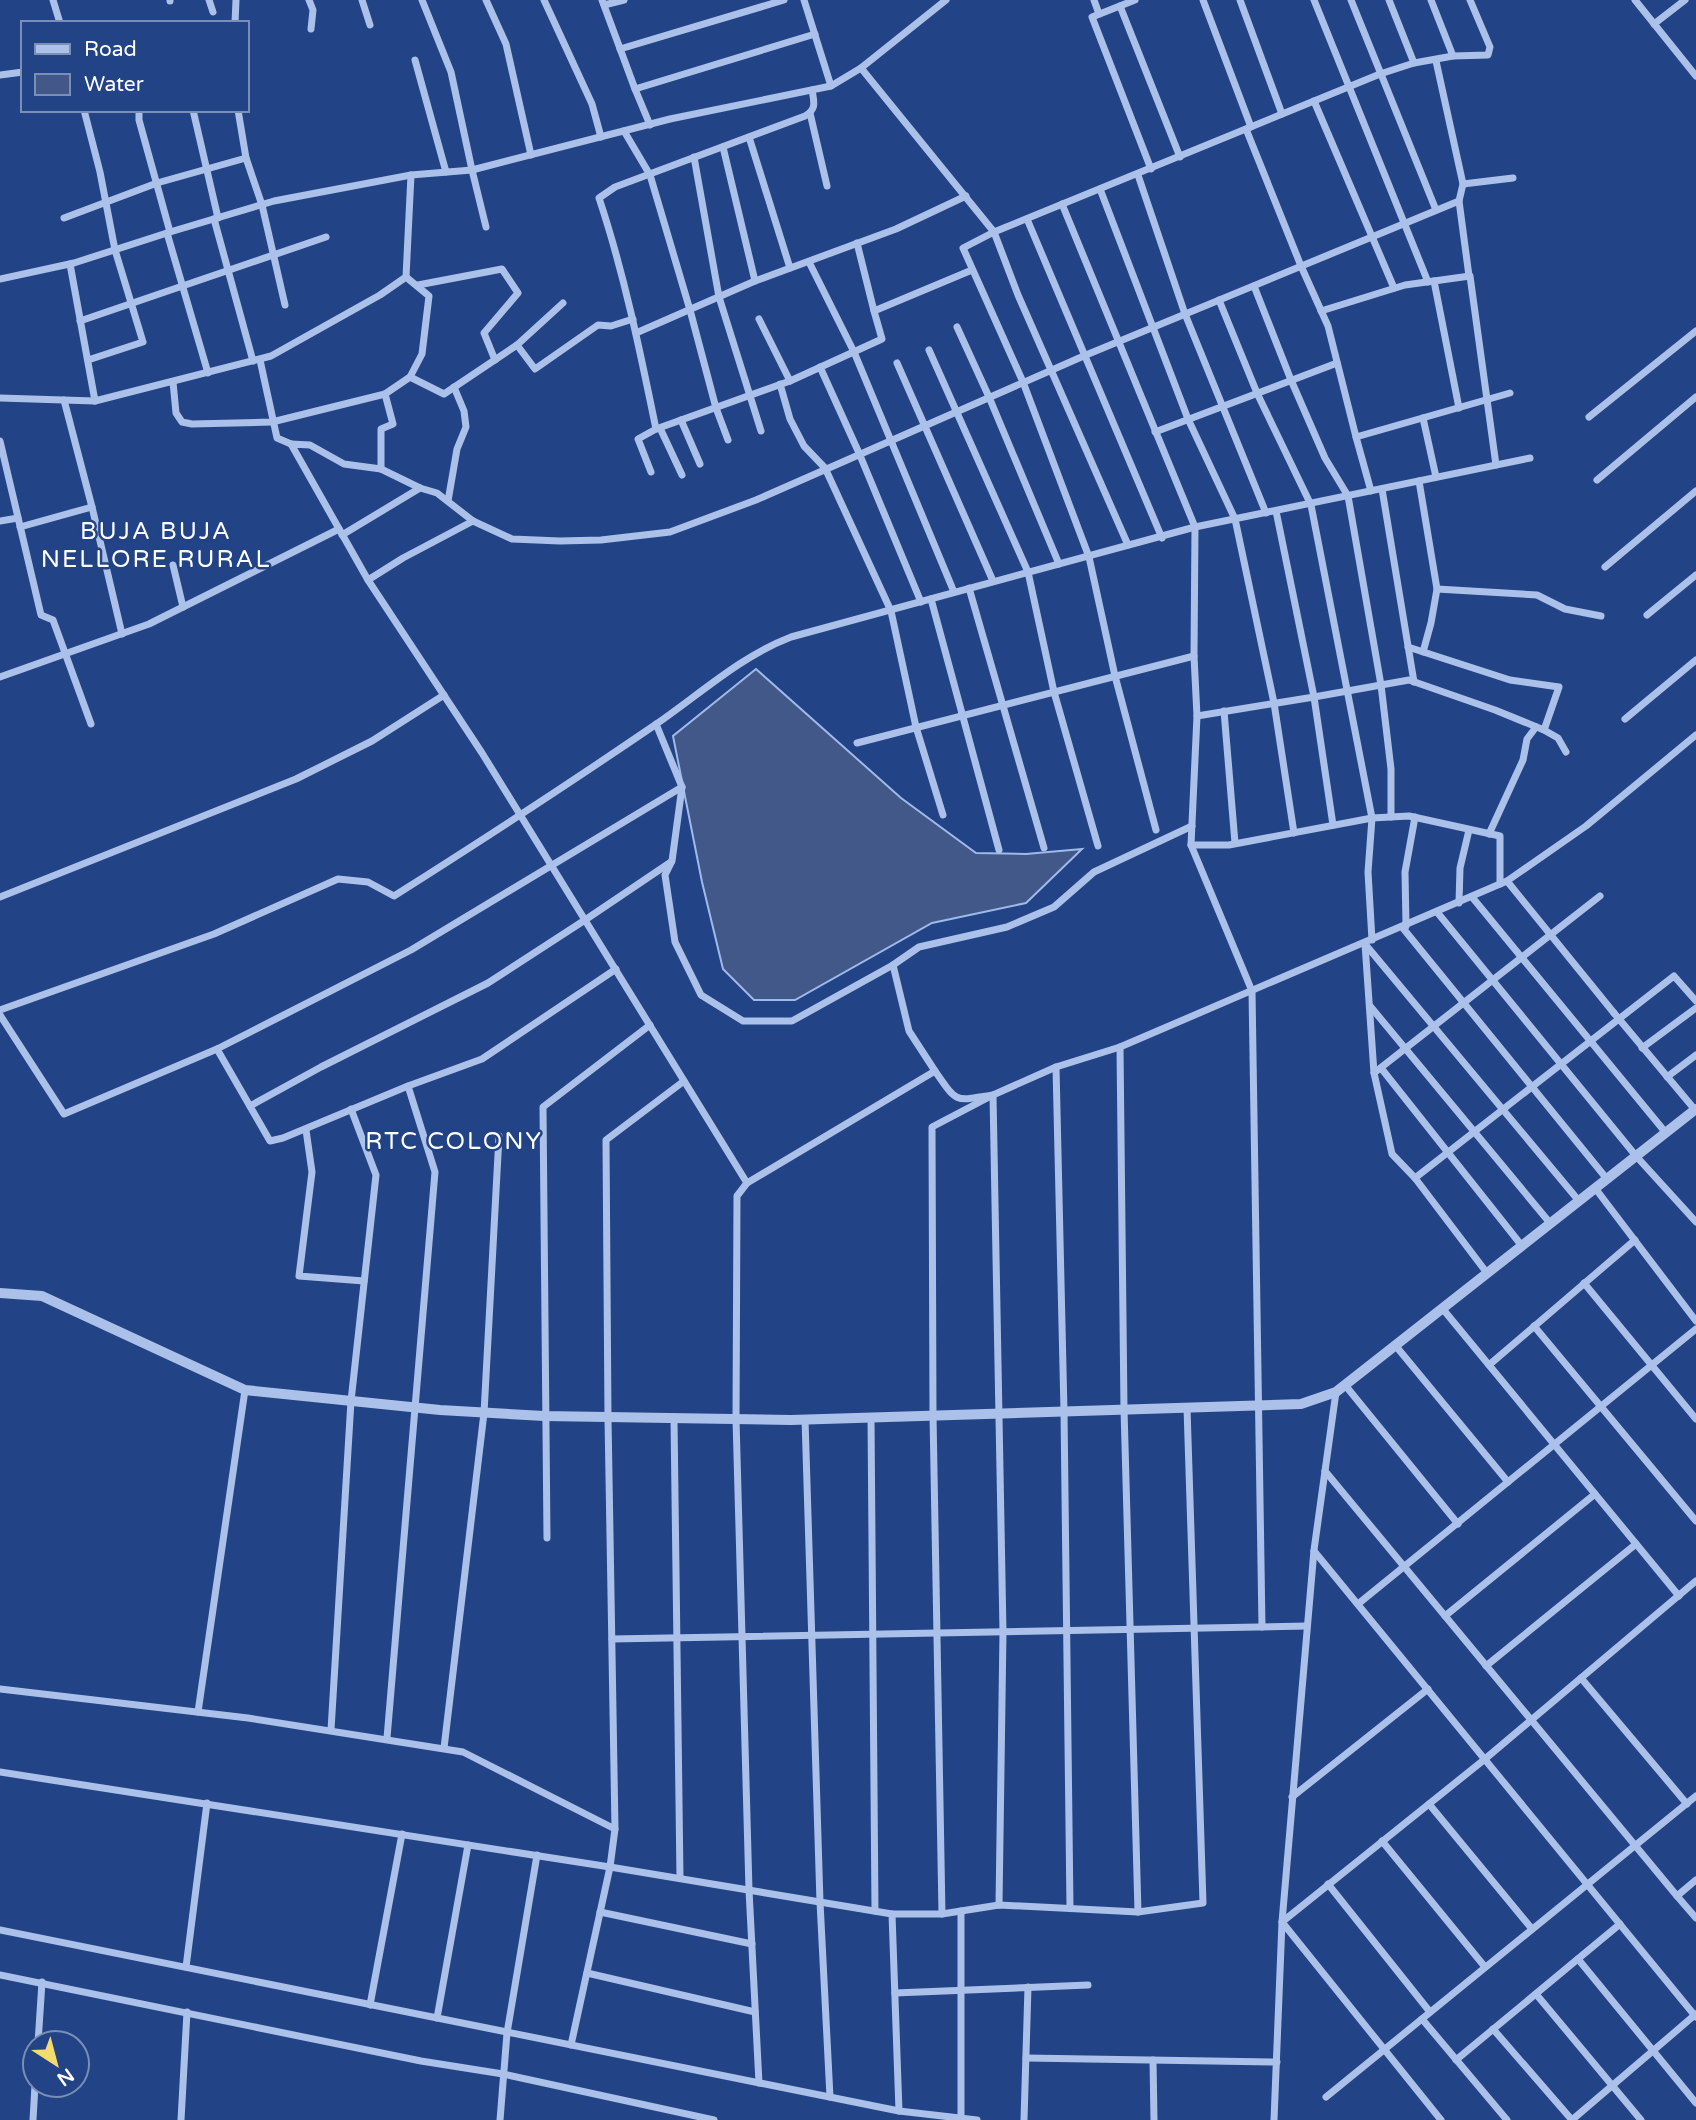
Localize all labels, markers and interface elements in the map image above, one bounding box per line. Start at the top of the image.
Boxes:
legend [21,21,248,112]
text: Road [84,37,137,62]
text: Water [84,72,144,97]
district label: BUJA BUJA NELLORE RURAL [41,517,271,574]
district label: RTC COLONY [365,1127,543,1156]
north arrow [21,2029,91,2099]
text: N [53,2064,78,2090]

